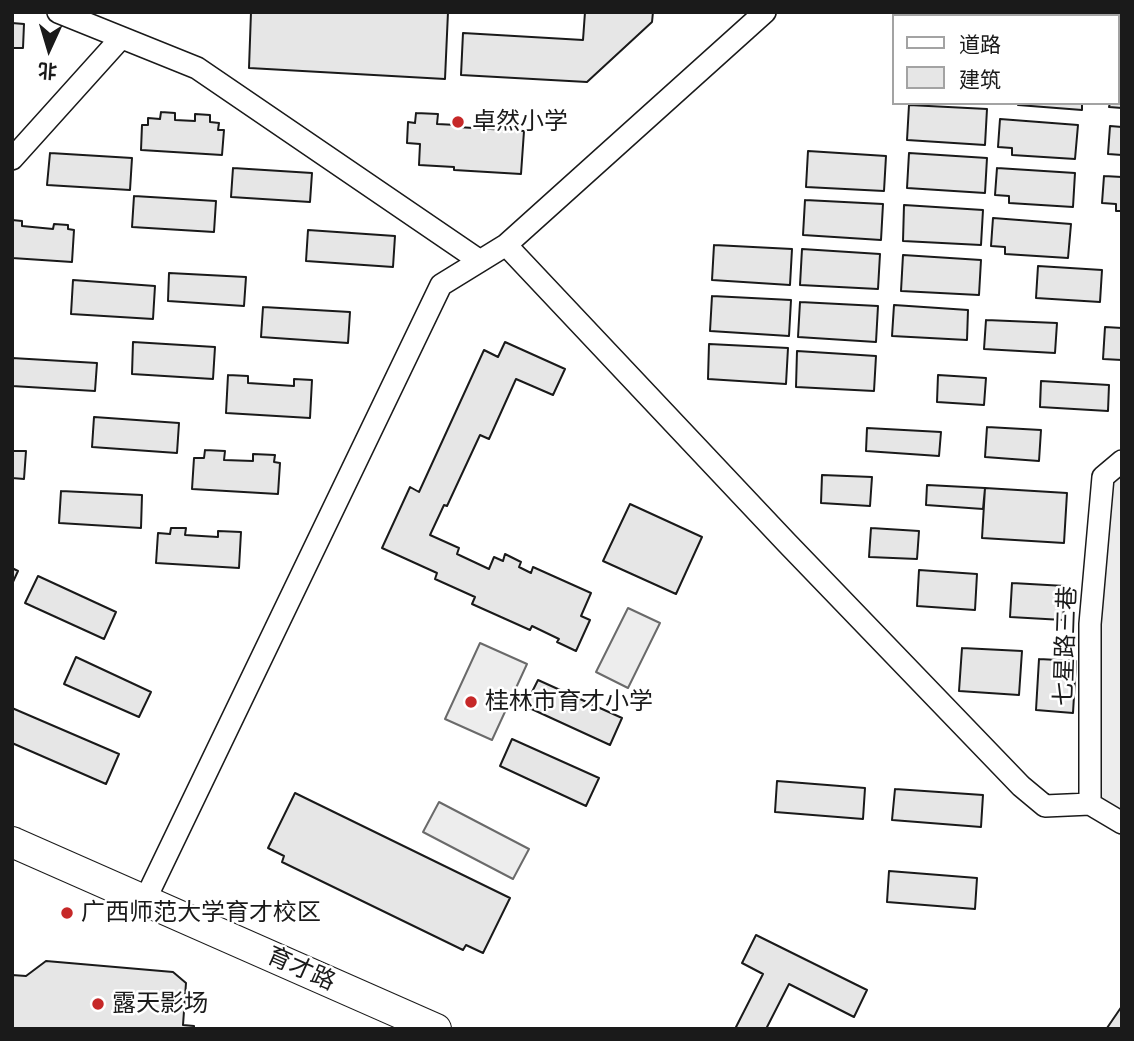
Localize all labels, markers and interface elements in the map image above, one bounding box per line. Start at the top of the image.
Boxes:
north arrow [14,14,84,84]
legend [892,14,1120,105]
text: 道路 [959,32,1001,57]
text: 北 [37,58,58,83]
text: 建筑 [959,67,1001,92]
place label: 卓然小学 [472,108,568,136]
marker: 卓然小学 [450,114,466,130]
street label: 七星路三巷 [1050,586,1082,706]
place label: 桂林市育才小学 [485,688,653,716]
marker: 桂林市育才小学 [463,694,479,710]
place label: 广西师范大学育才校区 [81,899,321,927]
marker: 广西师范大学育才校区 [59,905,75,921]
street label: 育才路 [262,941,340,997]
place label: 露天影场 [112,990,208,1018]
marker: 露天影场 [90,996,106,1012]

